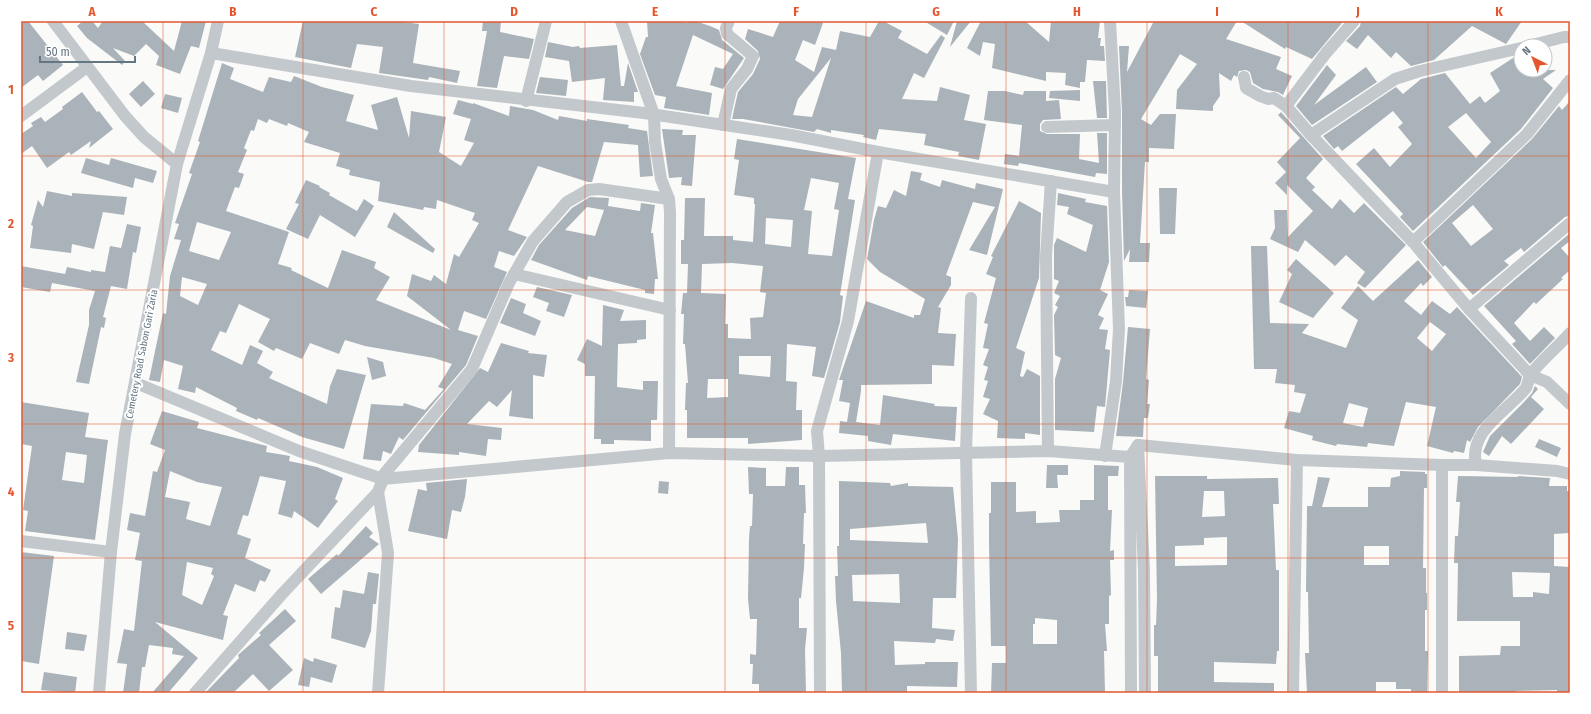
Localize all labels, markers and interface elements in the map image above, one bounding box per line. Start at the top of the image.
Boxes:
text: A [87,4,96,19]
text: B [229,4,237,19]
text: C [371,4,378,19]
text: D [510,4,518,19]
text: E [652,4,658,19]
text: F [793,4,799,19]
text: G [932,4,940,19]
text: H [1073,4,1081,19]
text: I [1215,4,1219,19]
text: J [1355,4,1360,19]
text: K [1495,4,1503,19]
scale bar [40,38,135,64]
north arrow [1513,38,1553,78]
text: N [1520,44,1533,58]
text: 50 m [46,45,70,59]
text: 1 [8,82,14,97]
text: 2 [7,216,14,231]
street label: Cemetery Road Sabon Gari Zaria [124,288,160,420]
text: 3 [7,350,14,365]
text: 4 [8,484,15,499]
text: 5 [8,618,14,633]

